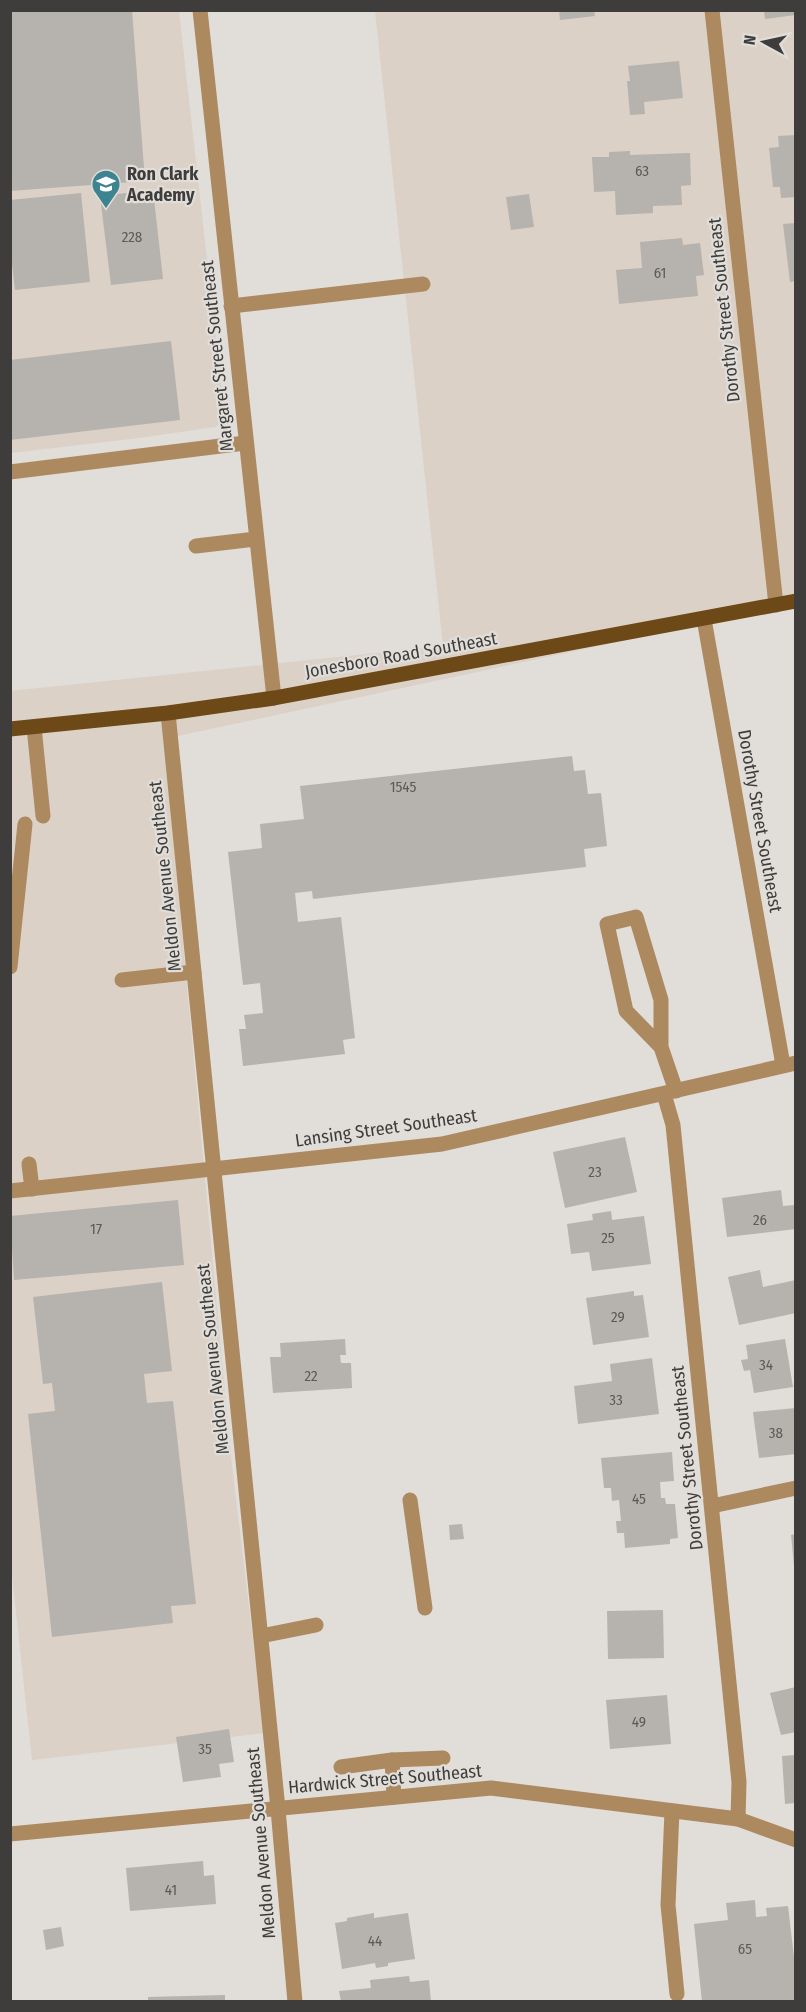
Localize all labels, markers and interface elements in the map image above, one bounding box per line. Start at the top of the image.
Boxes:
north arrow [734,12,794,72]
text: N [740,34,760,46]
house number: 63 [635,162,649,180]
place label: Ron Clark Academy [126,163,199,206]
school or university icon: Ron Clark Academy [90,168,122,210]
street label: Dorothy Street Southeast [703,217,745,403]
house number: 228 [122,228,142,246]
street label: Margaret Street Southeast [196,259,238,453]
house number: 61 [654,264,666,282]
street label: Jonesboro Road Southeast [303,627,499,683]
street label: Dorothy Street Southeast [733,728,787,914]
house number: 1545 [390,778,416,796]
street label: Meldon Avenue Southeast [144,779,186,972]
street label: Lansing Street Southeast [294,1104,478,1152]
house number: 23 [588,1163,602,1181]
house number: 26 [753,1211,767,1229]
house number: 17 [90,1220,102,1238]
house number: 25 [601,1229,615,1247]
street label: Meldon Avenue Southeast [192,1262,234,1455]
house number: 29 [611,1308,625,1326]
house number: 34 [759,1356,773,1374]
street label: Dorothy Street Southeast [666,1365,708,1551]
house number: 22 [304,1367,318,1385]
house number: 33 [609,1391,623,1409]
house number: 38 [769,1424,783,1442]
house number: 45 [632,1490,646,1508]
house number: 49 [632,1713,646,1731]
house number: 35 [198,1740,212,1758]
street label: Meldon Avenue Southeast [242,1746,280,1939]
street label: Hardwick Street Southeast [287,1760,483,1798]
house number: 41 [165,1881,177,1899]
house number: 44 [368,1932,382,1950]
house number: 65 [738,1940,752,1958]

